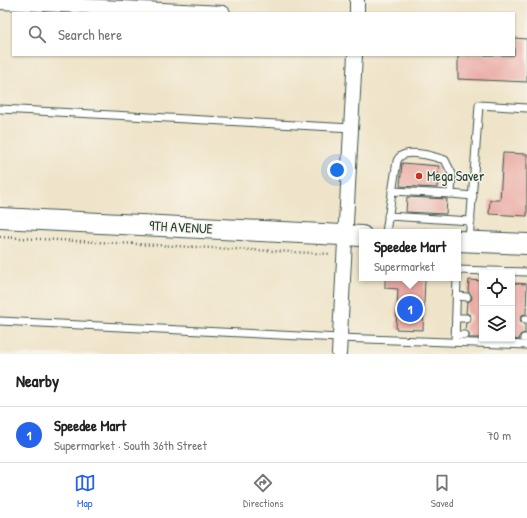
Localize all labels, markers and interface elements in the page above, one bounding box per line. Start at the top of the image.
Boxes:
search box [12,12,515,56]
icon: search [26,23,48,45]
text: Search here [58,24,122,45]
your location [327,160,347,180]
place label: Mega Saver [427,166,485,186]
marker: Mega Saver [414,171,424,181]
street label: 9TH AVENUE [149,215,213,238]
popup [359,229,461,281]
text: Speedee Mart [374,236,446,257]
text: Supermarket [374,257,435,275]
map controls [479,270,515,342]
button: locate [479,270,515,306]
pin: 1 [397,294,423,324]
button: layers [479,306,515,342]
text: Nearby [16,369,59,392]
text: Speedee Mart [54,415,126,436]
text: 1 [27,426,31,444]
text: 70 m [487,426,511,444]
text: Supermarket · South 36th Street [54,436,207,454]
tab: Map [74,472,96,510]
tab: Directions [243,472,284,510]
tab: Saved [431,472,453,510]

